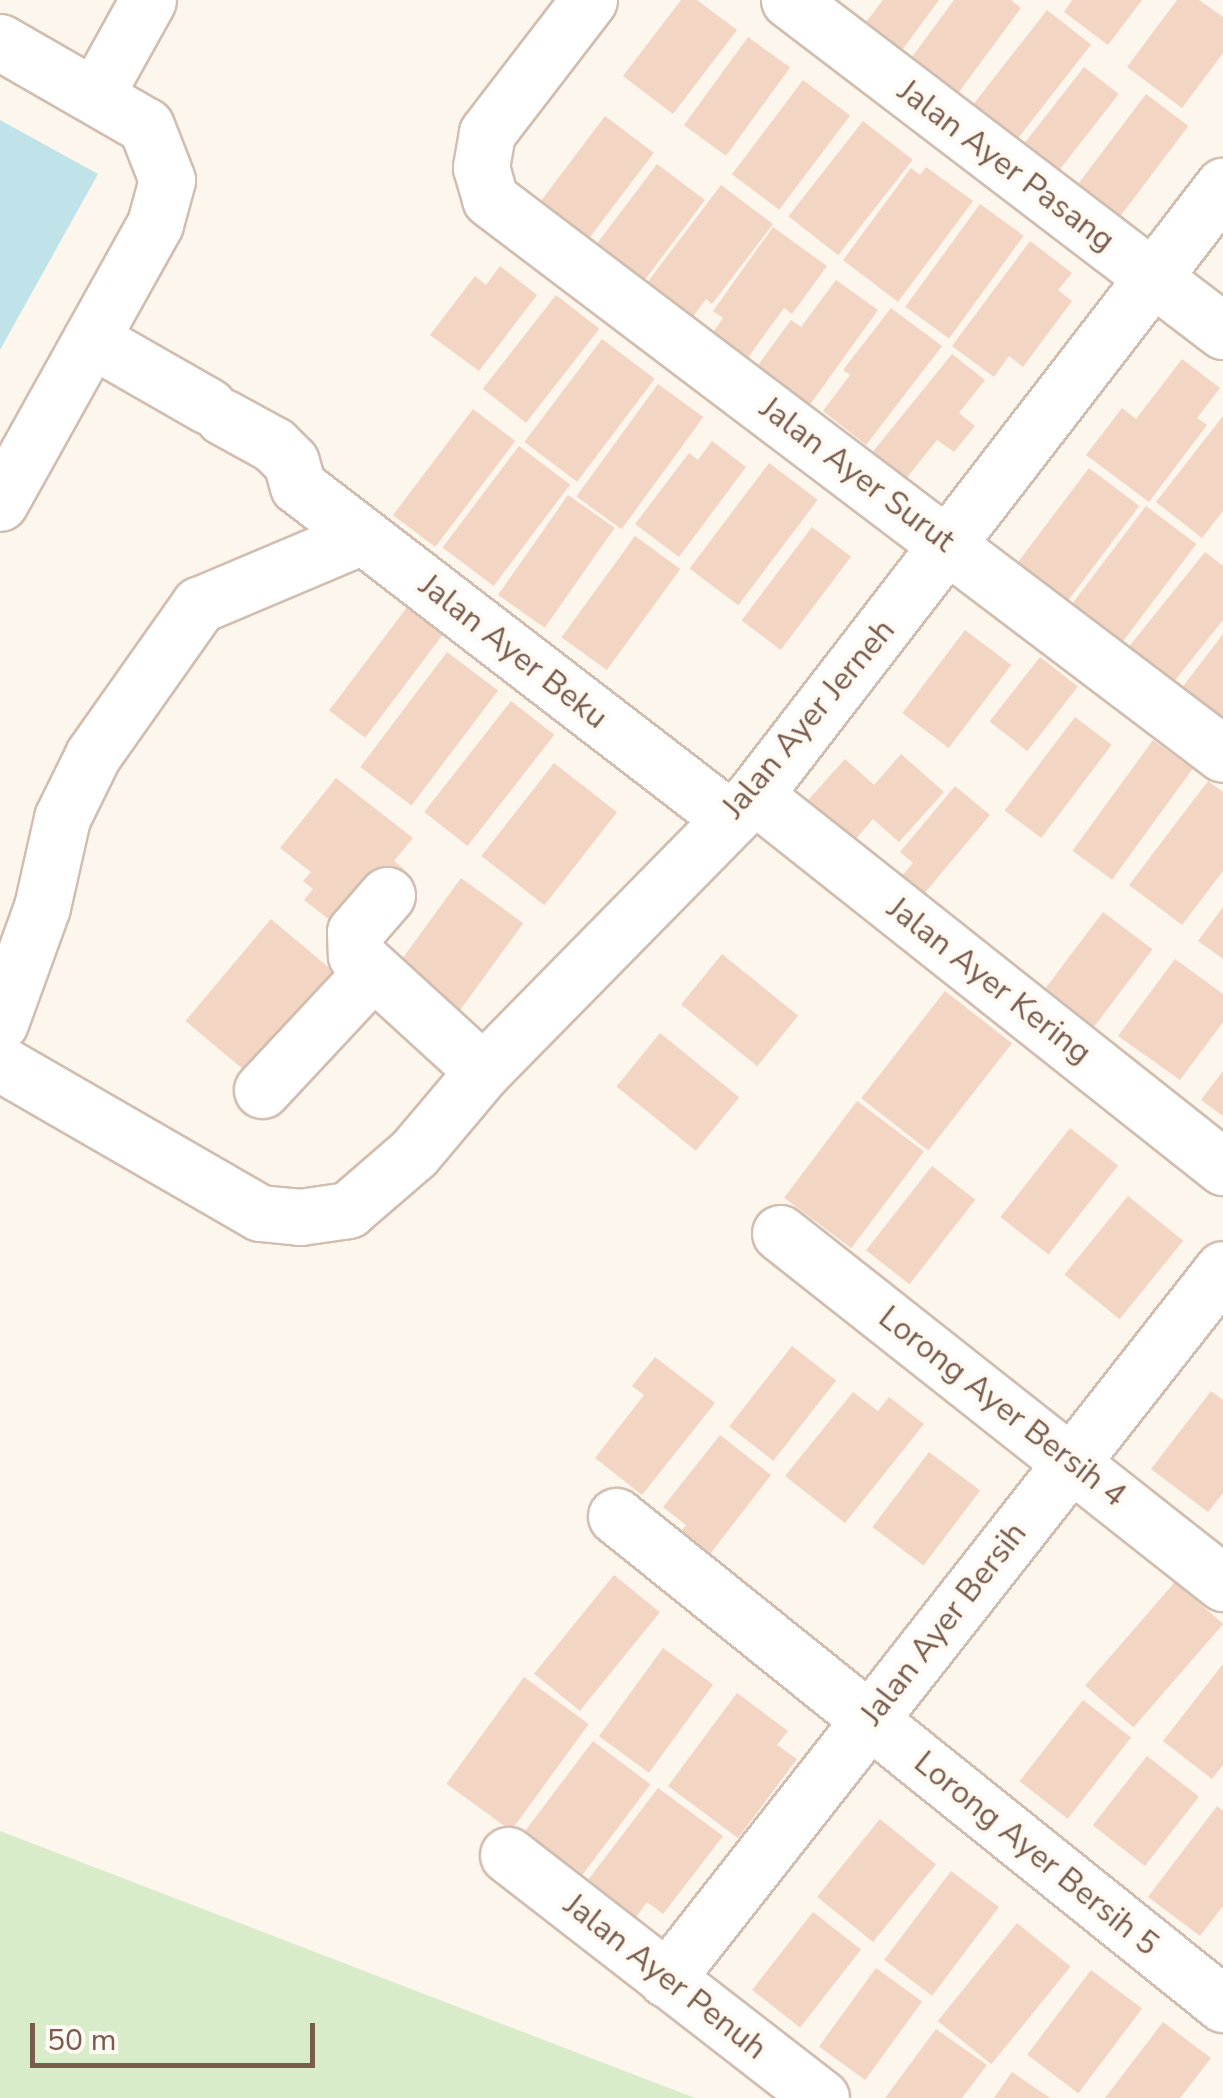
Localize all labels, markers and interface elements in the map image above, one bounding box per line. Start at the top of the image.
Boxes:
street label: Jalan Ayer Pasang [890,72,1122,260]
street label: Jalan Ayer Surut [752,389,962,561]
street label: Jalan Ayer Beku [411,567,615,737]
street label: Jalan Ayer Jerneh [715,612,903,826]
street label: Jalan Ayer Kering [879,890,1099,1072]
street label: Lorong Ayer Bersih 4 [871,1299,1133,1515]
street label: Jalan Ayer Bersih [853,1515,1035,1733]
street label: Lorong Ayer Bersih 5 [906,1744,1166,1964]
street label: Jalan Ayer Penuh [556,1886,774,2068]
scale bar [35,2003,320,2065]
text: 50 m [47,2020,116,2061]

